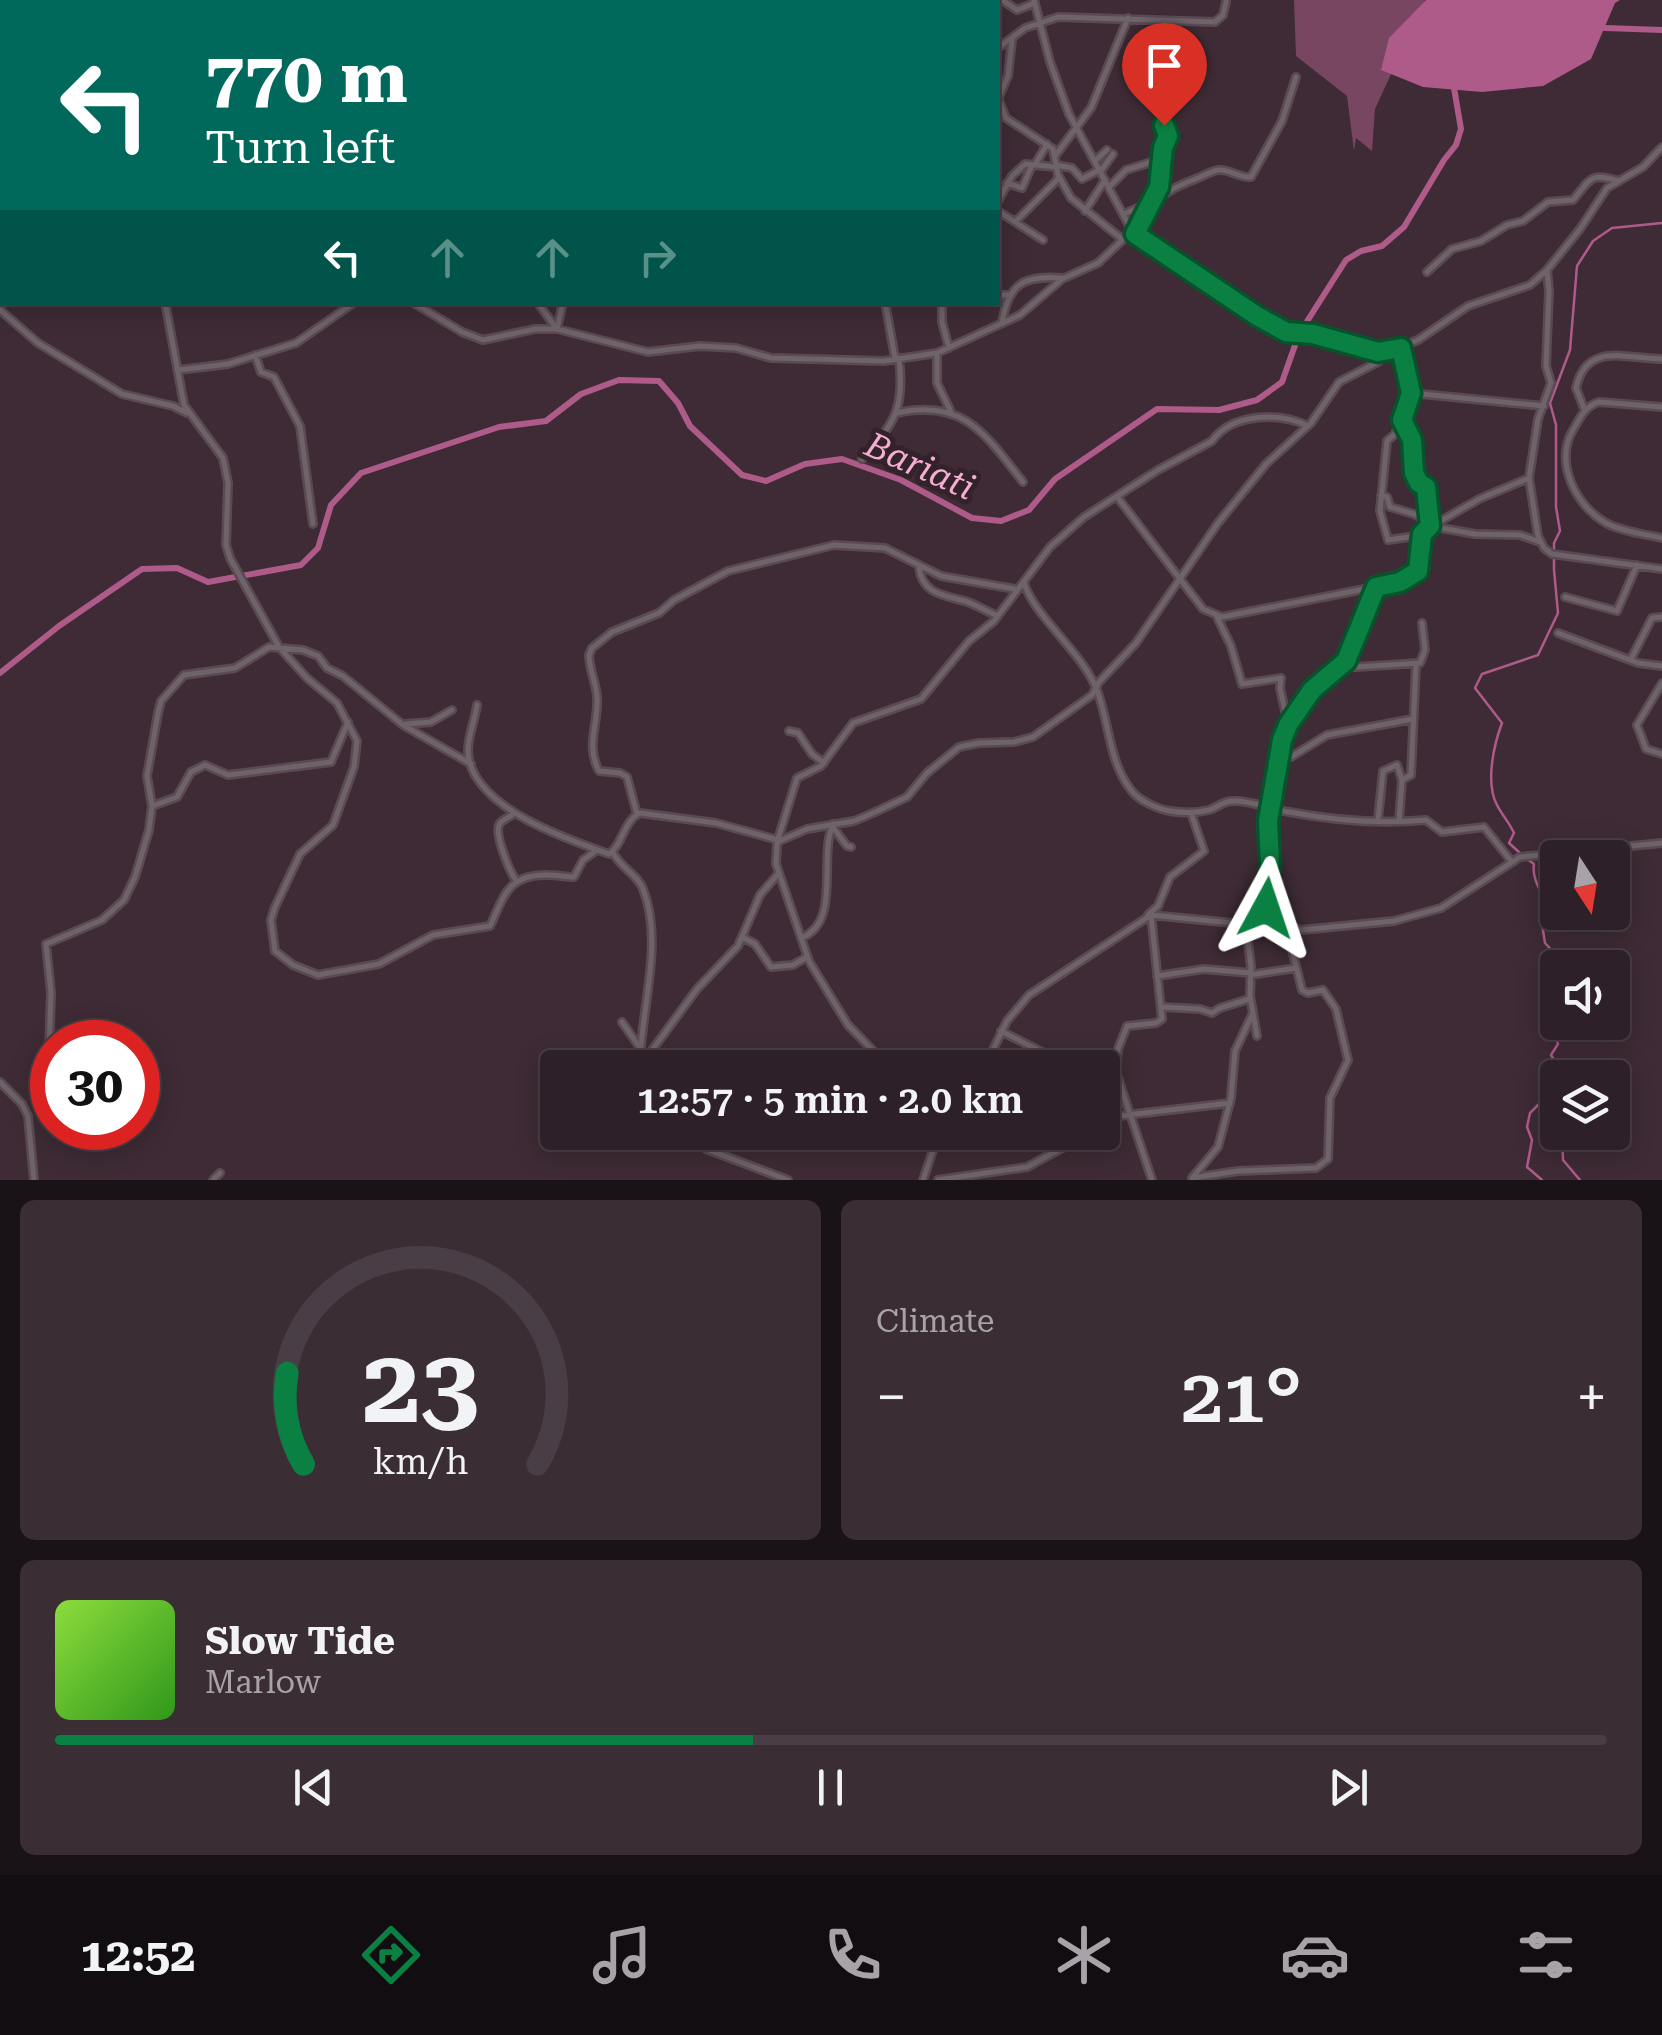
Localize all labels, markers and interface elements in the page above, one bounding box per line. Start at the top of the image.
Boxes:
pin [1122,23,1207,126]
text: 770 m [205,37,408,119]
icon: arrive [1137,38,1192,93]
icon: left [40,40,170,170]
text: Turn left [205,121,395,174]
icon: left [315,230,370,285]
icon: ahead [420,230,475,285]
icon: ahead [525,230,580,285]
icon: right [630,230,685,285]
water label: Bariati [858,424,981,509]
north arrow [1540,840,1630,930]
map controls [1540,840,1630,1150]
position arrow [1214,856,1318,960]
button: sound [1540,950,1630,1040]
speed limit sign: 30 [30,1020,160,1150]
button: layers [1540,1060,1630,1150]
text: 12:57 · 5 min · 2.0 km [637,1078,1023,1122]
text: Climate [876,1302,994,1340]
text: 23 [362,1326,479,1447]
text: 21° [1181,1352,1302,1440]
text: − [876,1365,907,1429]
text: + [1576,1365,1607,1429]
text: km/h [373,1441,468,1483]
text: Slow Tide [205,1619,395,1663]
text: Marlow [205,1663,321,1701]
icon: previous [286,1760,341,1815]
icon: pause [803,1760,858,1815]
icon: next [1321,1760,1376,1815]
icon: directions [356,1920,426,1990]
icon: music [587,1920,657,1990]
icon: phone [818,1920,888,1990]
icon: climate [1049,1920,1119,1990]
icon: car [1280,1920,1350,1990]
icon: filters [1511,1920,1581,1990]
text: 12:52 [81,1929,195,1982]

